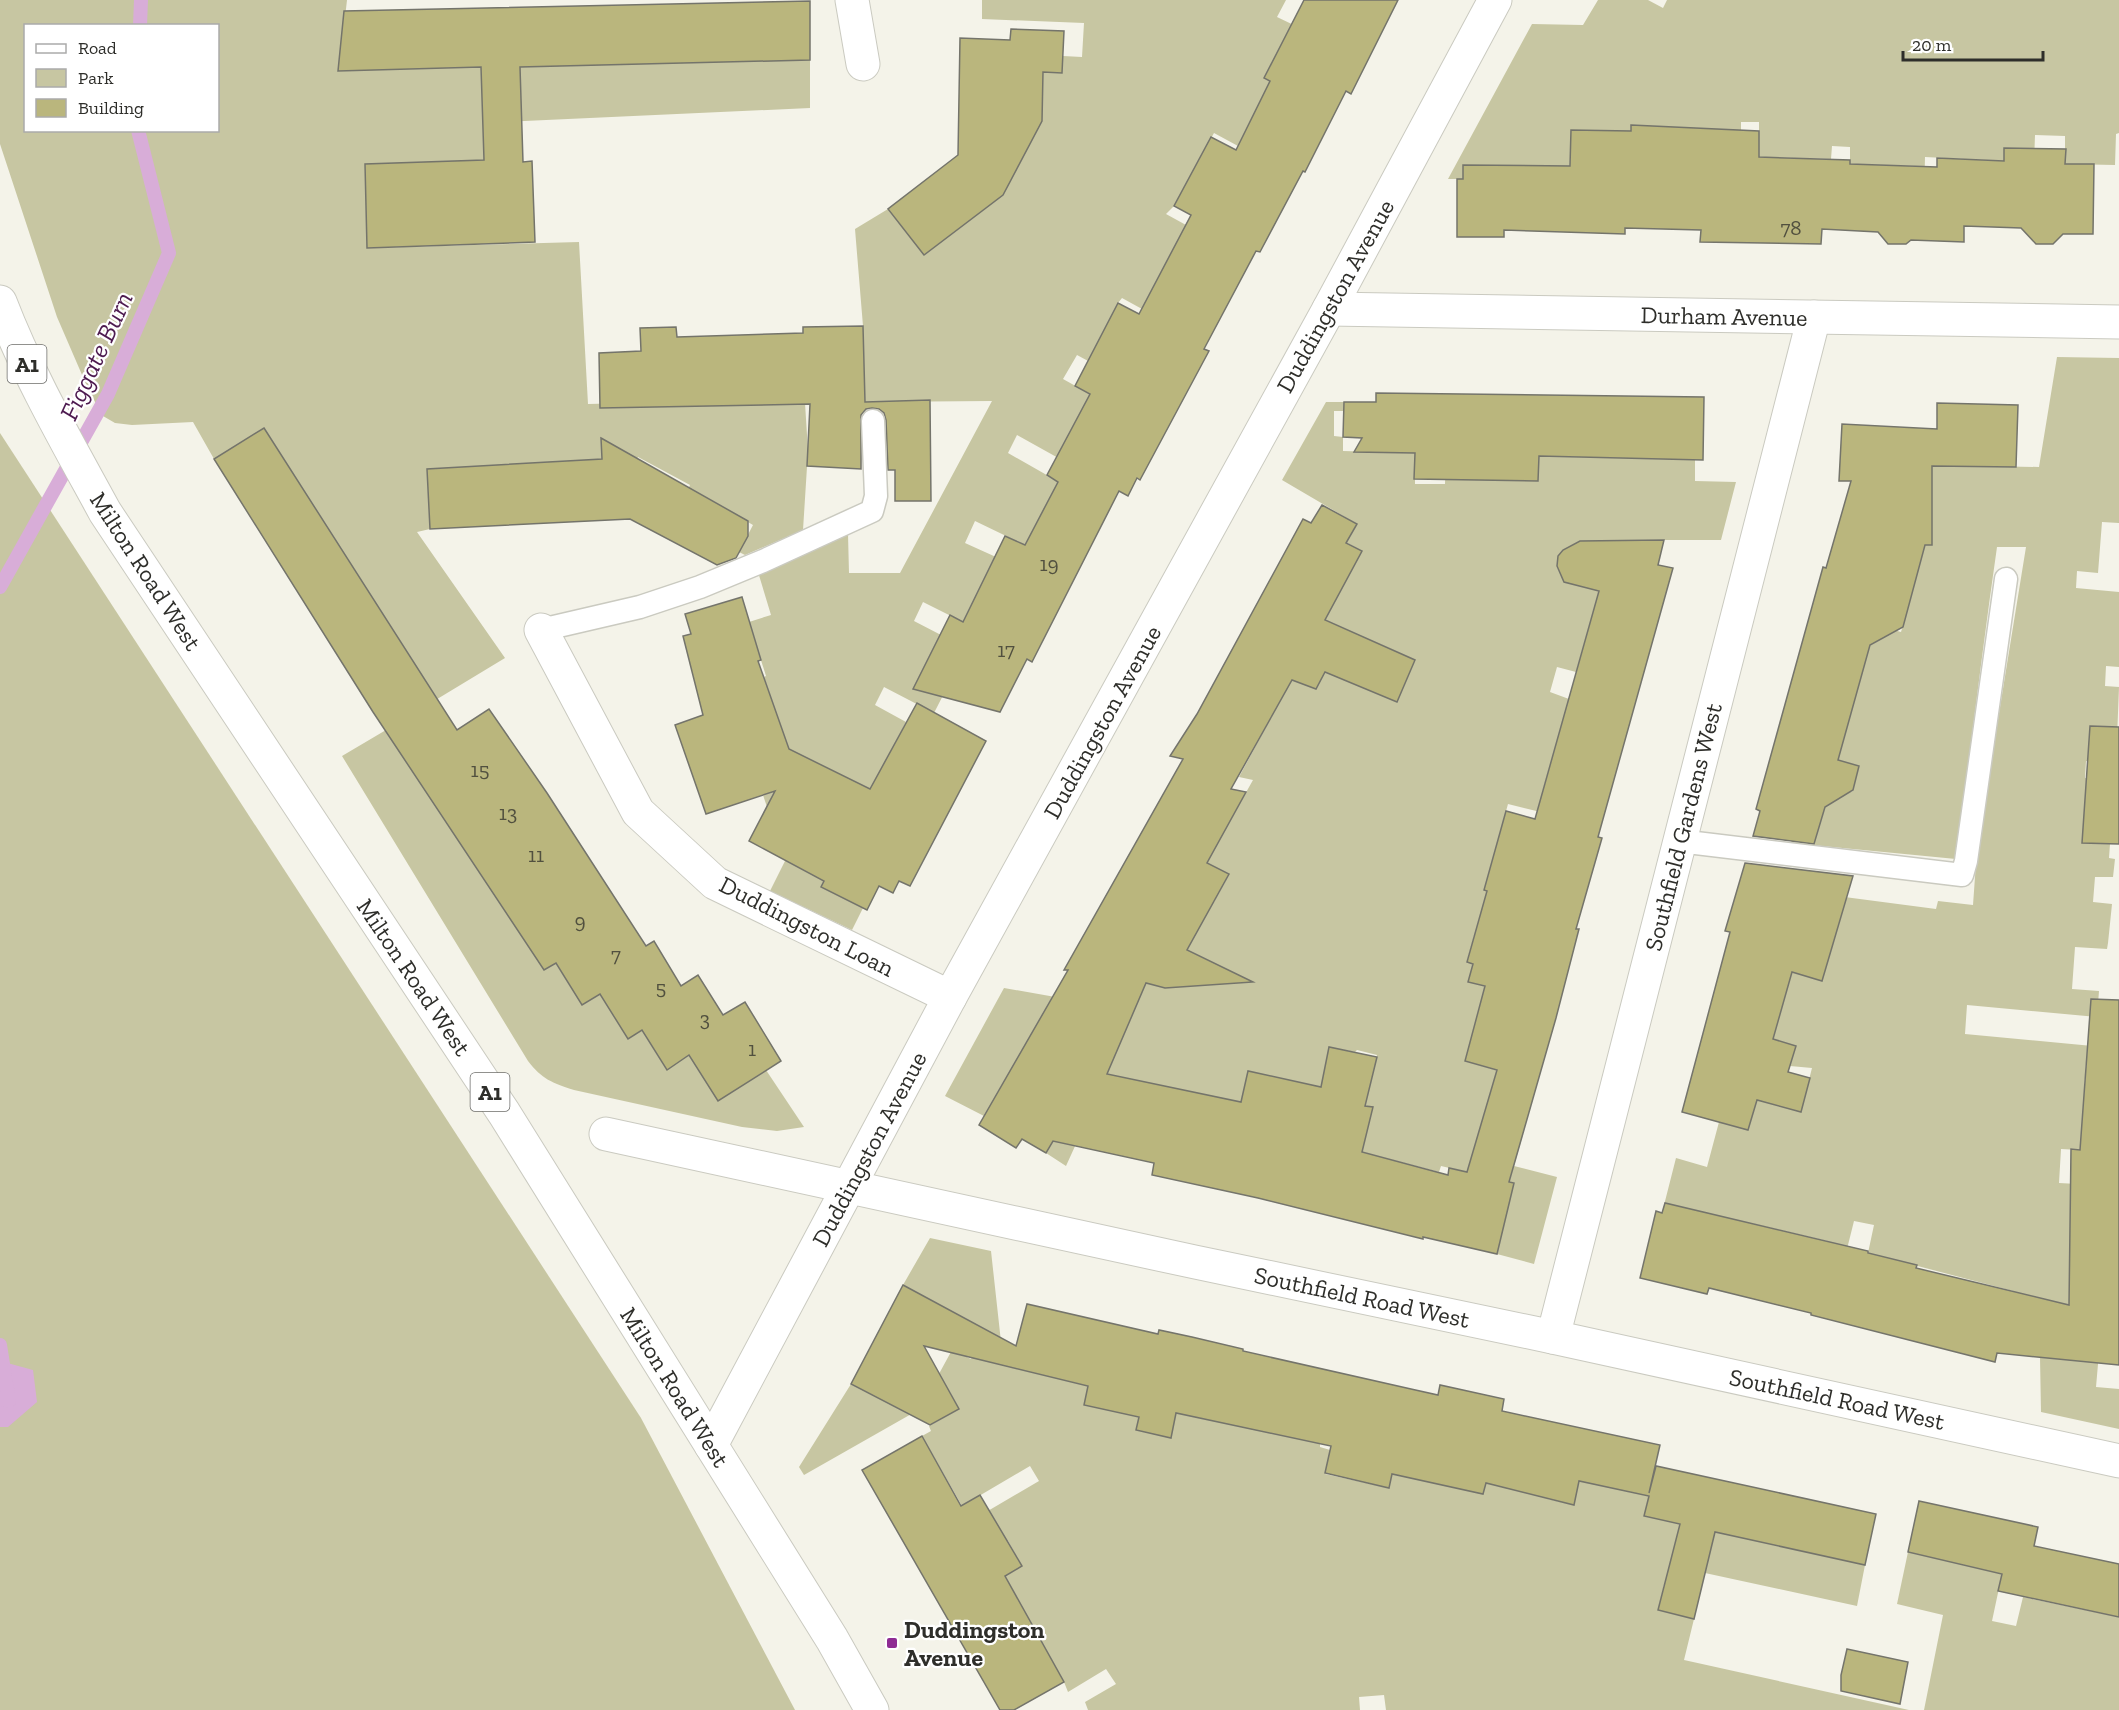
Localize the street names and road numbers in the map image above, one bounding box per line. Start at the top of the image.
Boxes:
street label: Duddingston Avenue [1270,194,1400,398]
street label: Durham Avenue [1640,300,1808,332]
road number: A1 [8,345,46,383]
street label: Milton Road West [84,486,208,656]
street label: Duddingston Avenue [1037,620,1167,824]
street label: Southfield Gardens West [1638,700,1728,954]
street label: Duddingston Loan [715,869,899,983]
street label: Milton Road West [351,893,477,1061]
street label: Duddingston Avenue [805,1047,933,1251]
road number: A1 [470,1073,510,1111]
street label: Southfield Road West [1252,1260,1472,1334]
street label: Milton Road West [614,1302,736,1472]
street label: Southfield Road West [1727,1362,1947,1436]

